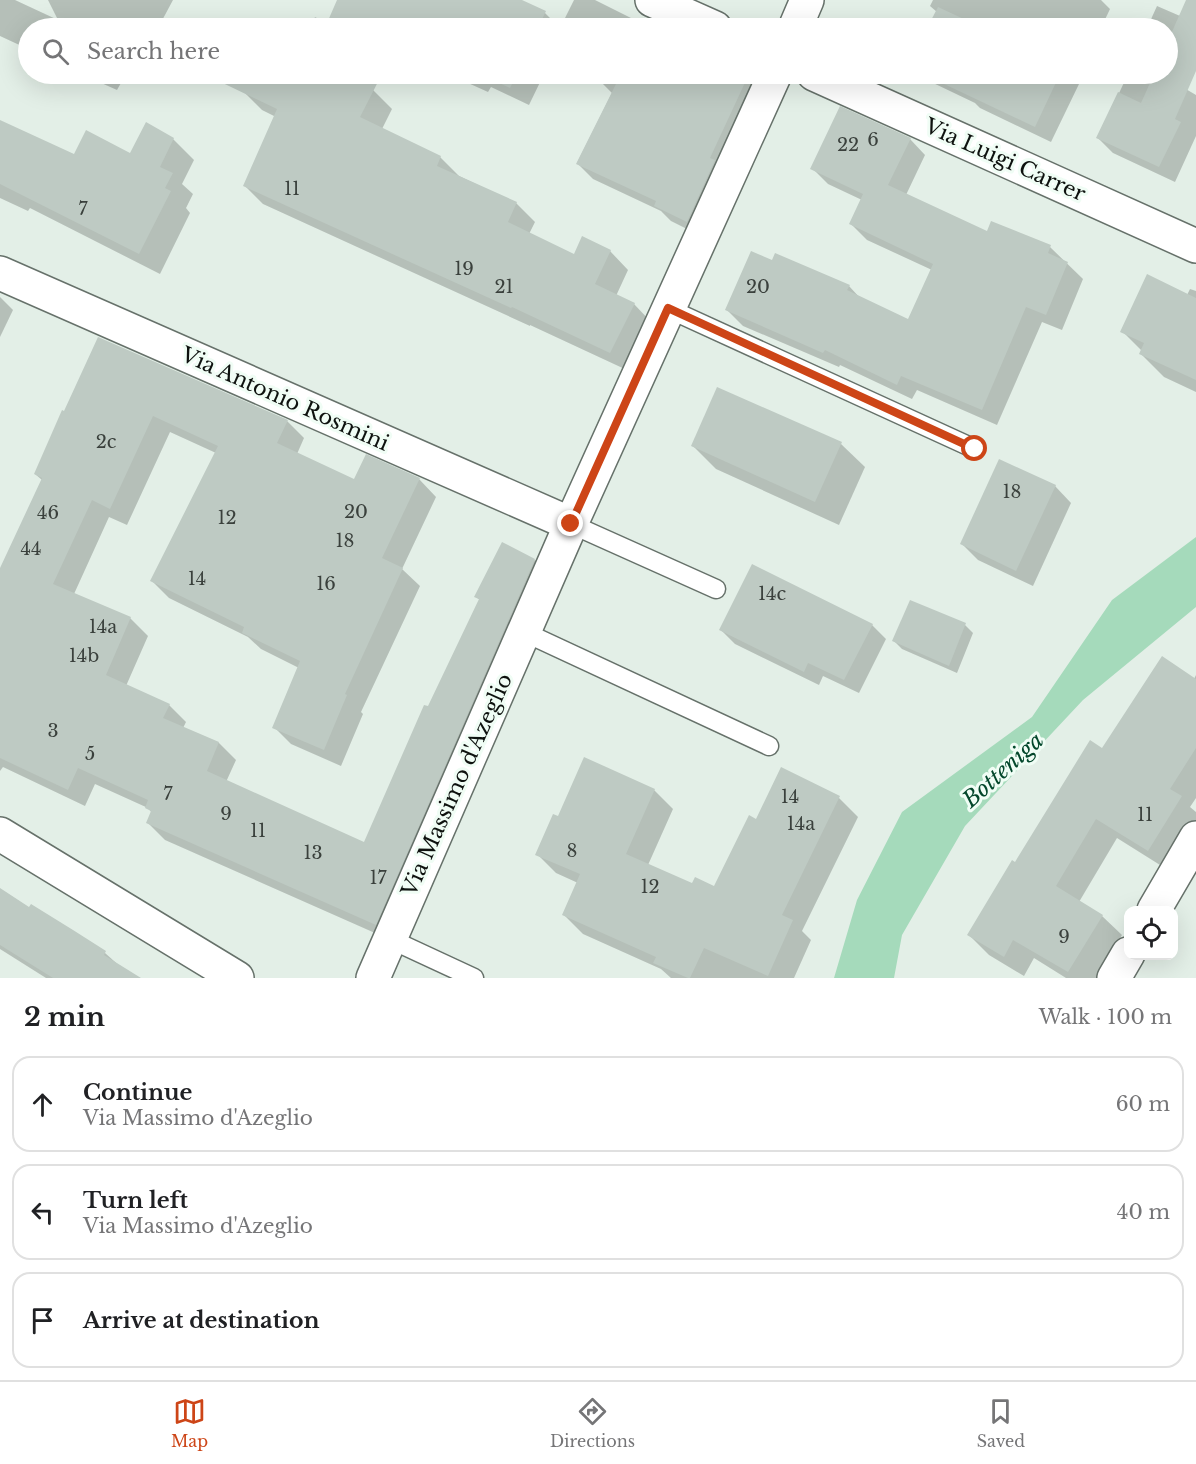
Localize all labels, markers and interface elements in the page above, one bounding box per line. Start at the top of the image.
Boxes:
search box [18,18,1178,84]
icon: search [39,35,72,68]
text: Search here [87,38,220,65]
street label: Via Luigi Carrer [920,112,1090,207]
house number: 6 [867,129,879,151]
house number: 22 [837,134,859,156]
house number: 11 [284,178,300,200]
house number: 7 [78,198,88,220]
house number: 19 [454,258,474,280]
house number: 21 [494,276,514,298]
house number: 20 [746,276,770,298]
street label: Via Antonio Rosmini [176,341,393,457]
house number: 2c [96,431,117,453]
route start [961,435,987,461]
house number: 18 [1003,481,1021,503]
house number: 20 [344,501,368,523]
house number: 46 [37,502,59,524]
house number: 12 [217,507,237,529]
route end [557,510,583,536]
house number: 18 [336,530,354,552]
house number: 44 [20,538,42,560]
house number: 14 [188,568,206,590]
house number: 16 [316,573,336,595]
house number: 14c [758,583,786,605]
house number: 14a [89,616,117,638]
house number: 14b [69,645,99,667]
street label: Via Massimo d'Azeglio [396,669,518,901]
house number: 3 [47,720,59,742]
water label: Botteniga [956,727,1049,814]
house number: 5 [85,743,95,765]
house number: 7 [163,783,173,805]
house number: 14 [781,786,799,808]
house number: 9 [220,803,232,825]
house number: 11 [1137,804,1153,826]
house number: 14a [787,813,815,835]
house number: 11 [250,820,266,842]
house number: 8 [567,840,577,862]
house number: 13 [303,842,323,864]
house number: 17 [369,867,387,889]
house number: 12 [640,876,660,898]
map controls [1124,906,1178,960]
button: locate [1124,906,1178,960]
house number: 9 [1058,926,1070,948]
text: 2 min [24,1001,105,1033]
text: Walk · 100 m [1039,1005,1172,1029]
text: Continue [83,1079,192,1106]
icon: ahead [26,1088,59,1121]
text: 60 m [1116,1092,1170,1116]
text: Via Massimo d'Azeglio [83,1106,313,1130]
text: Turn left [83,1187,188,1214]
icon: left [26,1196,59,1229]
text: 40 m [1117,1200,1170,1224]
text: Via Massimo d'Azeglio [83,1214,313,1238]
icon: arrive [26,1304,59,1337]
text: Arrive at destination [83,1307,320,1334]
tab: Map [171,1395,208,1451]
tab: Directions [550,1395,635,1451]
tab: Saved [977,1395,1025,1451]

